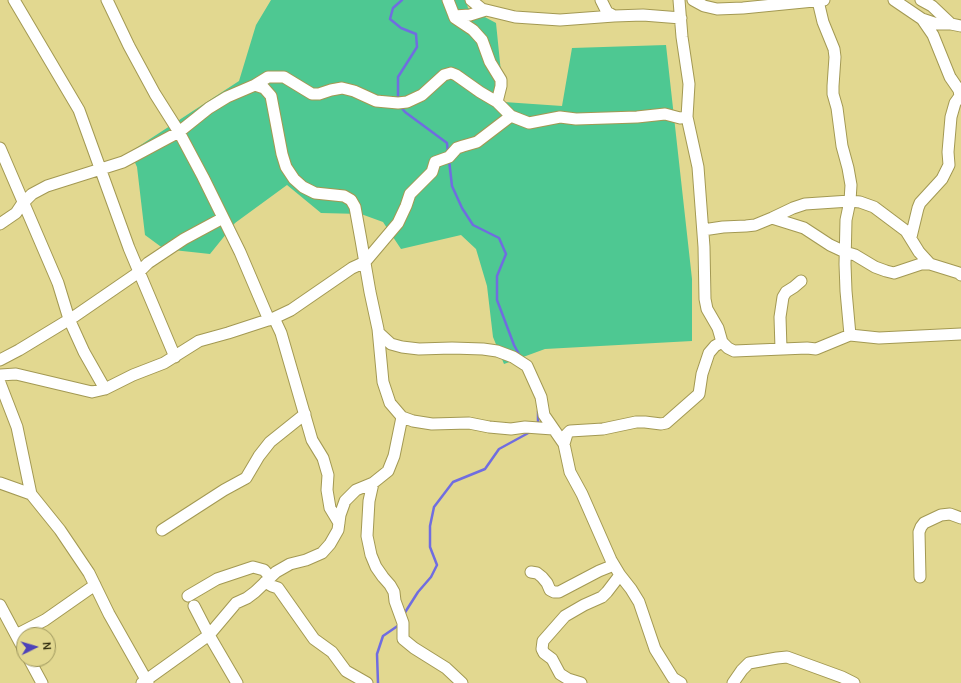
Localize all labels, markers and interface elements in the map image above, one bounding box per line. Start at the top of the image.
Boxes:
north arrow [16,627,56,667]
text: N [40,641,55,651]

